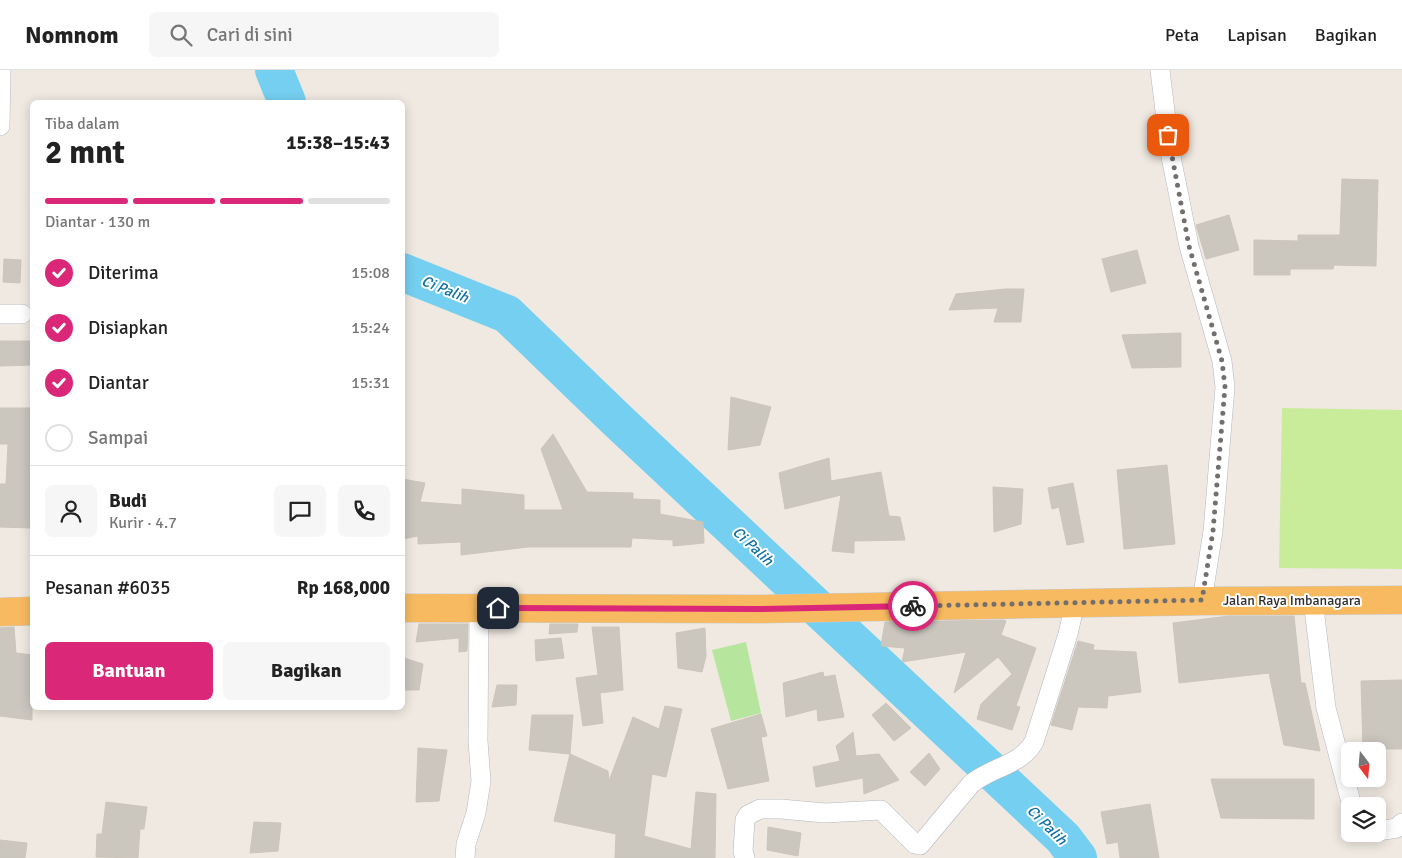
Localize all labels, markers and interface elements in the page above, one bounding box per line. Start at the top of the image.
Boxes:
search box [149,12,499,57]
text: Nomnom [25,20,119,50]
icon: search [167,21,195,49]
text: Cari di sini [207,23,293,47]
text: Peta [1165,24,1199,46]
text: Lapisan [1227,24,1287,46]
text: Bagikan [1315,24,1377,46]
text: Tiba dalam [45,114,119,134]
pin [1147,114,1189,156]
icon: bag [1154,121,1182,149]
text: 15:38–15:43 [286,131,390,155]
text: 2 mnt [45,133,125,172]
text: Diantar · 130 m [45,212,150,232]
icon: check [45,259,73,287]
text: Diterima [88,261,159,285]
text: 15:08 [351,263,390,283]
water label: Ci Palih [419,272,472,307]
icon: check [45,314,73,342]
text: Disiapkan [88,316,168,340]
text: 15:24 [351,318,390,338]
icon: check [45,369,73,397]
text: Diantar [88,371,149,395]
text: 15:31 [351,373,390,393]
text: Sampai [88,426,148,450]
button: person [45,485,97,537]
button: chat [274,485,326,537]
button: phone [338,485,390,537]
text: Budi [109,489,147,513]
text: Kurir · 4.7 [109,513,177,533]
water label: Ci Palih [729,523,778,570]
text: Pesanan #6035 [45,576,171,600]
text: Rp 168,000 [297,576,390,600]
courier [888,581,938,631]
pin [477,587,519,629]
icon: bike [899,592,927,620]
street label: Jalan Raya Imbanagara [1223,592,1361,609]
icon: home [484,594,512,622]
button: Bantuan [45,642,213,700]
button: Bagikan [223,642,390,700]
north arrow [1341,742,1386,788]
map controls [1341,742,1386,842]
button: layers [1341,797,1386,842]
water label: Ci Palih [1023,801,1071,849]

